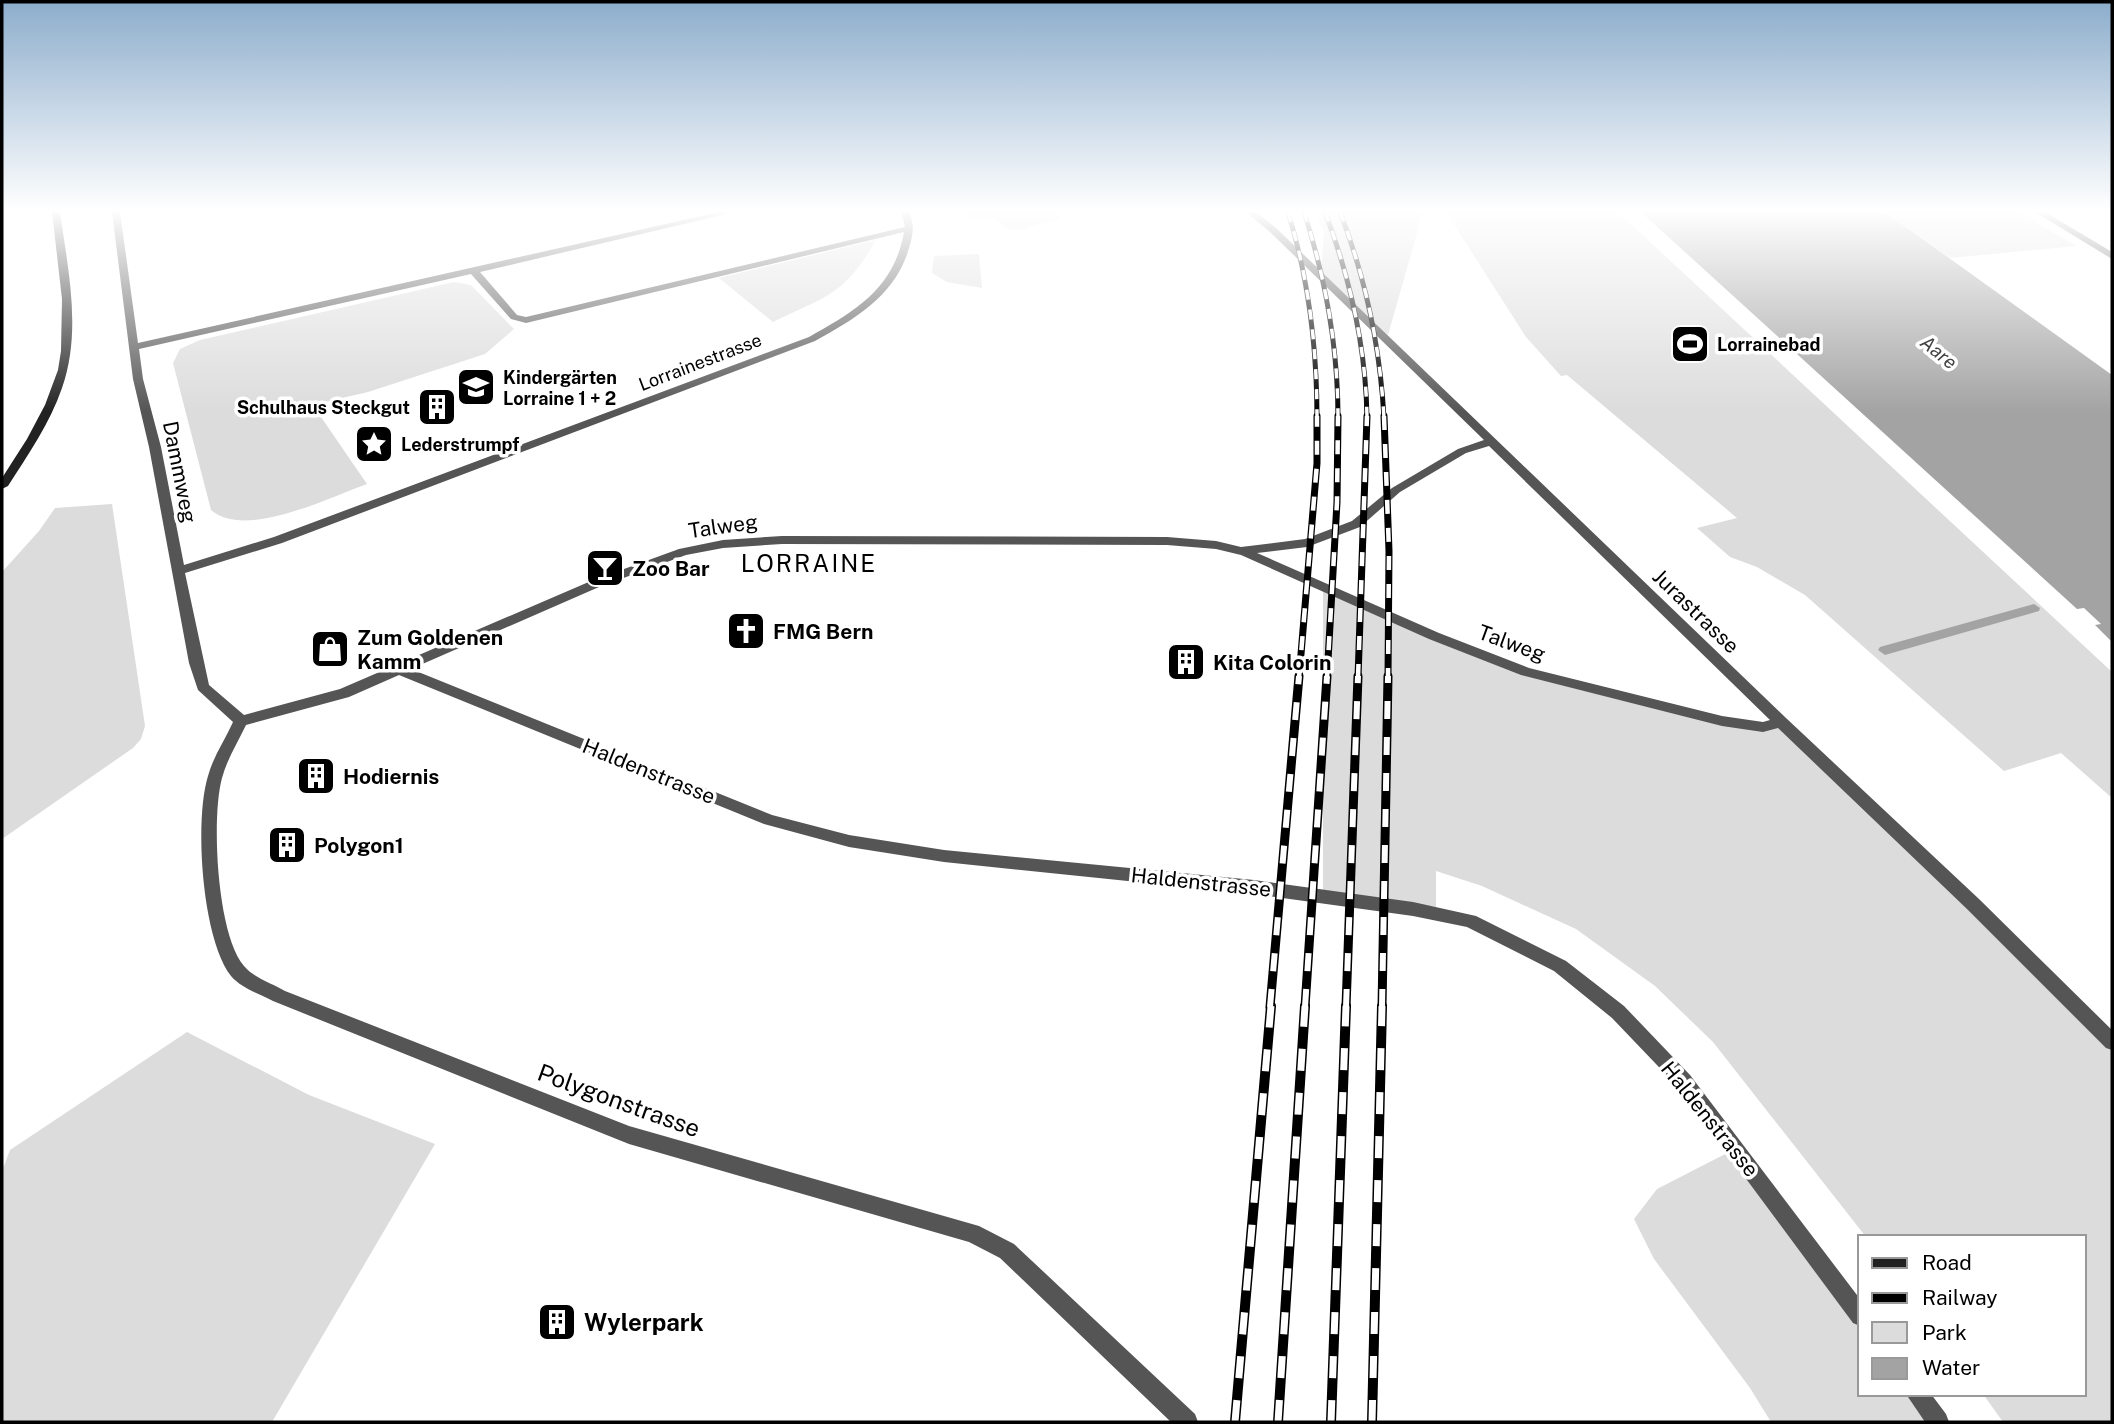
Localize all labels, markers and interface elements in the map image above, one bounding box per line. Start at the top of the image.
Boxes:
sports icon: Lorrainebad [1669,323,1711,365]
street label: Lorrainestrasse [636,329,764,395]
water label: Aare [1916,331,1962,373]
place label: Lorrainebad [1717,334,1820,355]
school or university icon: Kindergärten Lorraine 1 + 2 [455,366,497,408]
place label: Kindergärten Lorraine 1 + 2 [503,367,617,409]
building icon: Schulhaus Steckgut [416,386,458,428]
place label: Schulhaus Steckgut [237,397,410,418]
street label: Dammweg [158,419,202,525]
place icon: Lederstrumpf [353,423,395,465]
place label: Lederstrumpf [401,434,519,455]
street label: Talweg [687,509,759,543]
bar icon: Zoo Bar [584,547,626,589]
district label: LORRAINE [741,549,877,577]
place label: Zoo Bar [632,556,710,581]
street label: Jurastrasse [1647,564,1745,658]
church icon: FMG Bern [725,610,767,652]
place label: FMG Bern [773,619,874,644]
street label: Talweg [1475,619,1549,667]
place label: Zum Goldenen Kamm [357,625,503,674]
shop icon: Zum Goldenen Kamm [309,628,351,670]
building icon: Kita Colorin [1165,641,1207,683]
place label: Kita Colorin [1213,650,1331,675]
street label: Haldenstrasse [579,733,719,809]
building icon: Hodiernis [295,755,337,797]
place label: Hodiernis [343,764,439,789]
building icon: Polygon1 [266,824,308,866]
place label: Polygon1 [314,833,404,858]
street label: Haldenstrasse [1130,862,1272,902]
street label: Haldenstrasse [1656,1056,1764,1182]
street label: Polygonstrasse [534,1058,704,1142]
legend [1858,1235,2086,1396]
text: Road [1922,1250,1972,1275]
text: Railway [1922,1285,1998,1310]
building icon: Wylerpark [536,1301,578,1343]
place label: Wylerpark [584,1308,704,1336]
text: Park [1922,1320,1967,1345]
text: Water [1922,1355,1980,1380]

